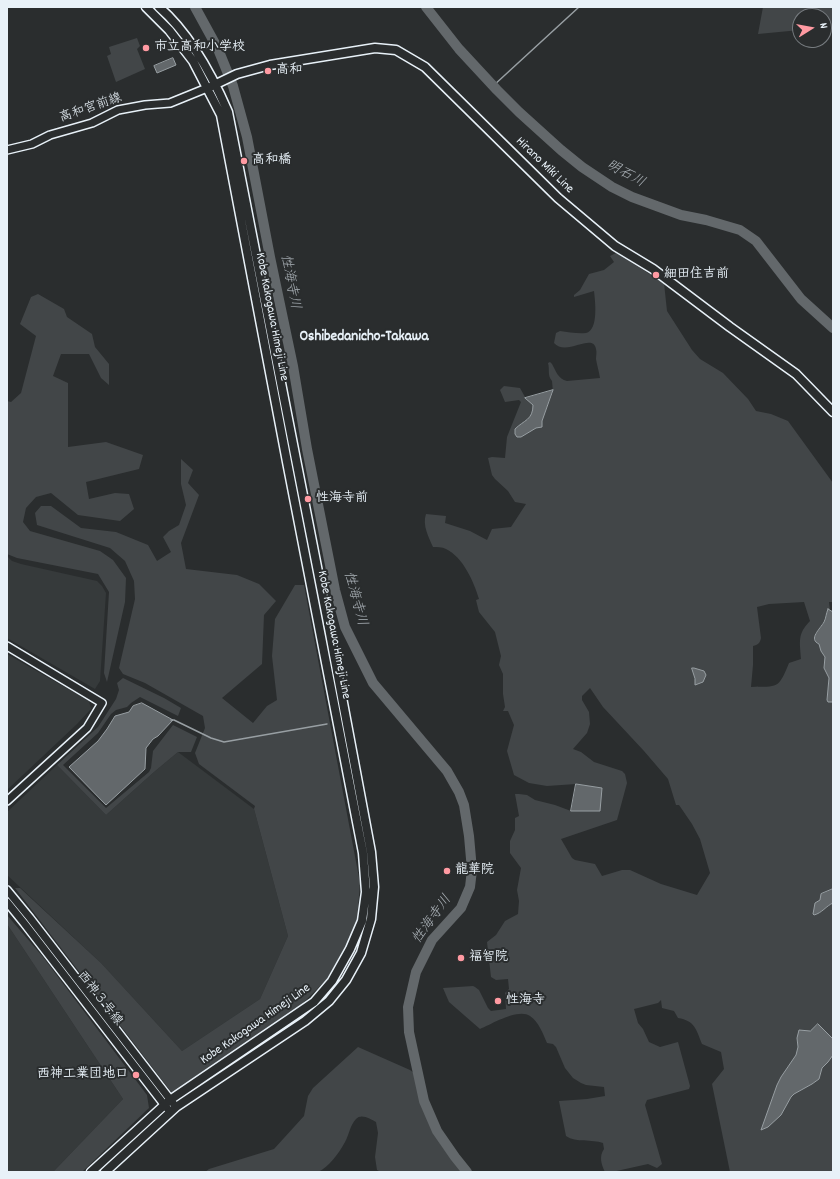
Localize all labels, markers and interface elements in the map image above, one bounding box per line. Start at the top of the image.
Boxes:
north arrow [792,8,832,48]
text: N [814,22,831,30]
place label: 市立高和小学校 [154,40,245,56]
marker: 市立高和小学校 [141,43,151,53]
place label: 高和 [276,63,302,79]
marker: 高和 [263,66,273,76]
street label: 高和宮前線 [58,91,124,127]
street label: Hirano Miki Line [512,134,576,198]
place label: 高和橋 [252,153,291,169]
marker: 高和橋 [239,156,249,166]
water label: 明石川 [603,157,647,193]
street label: Kobe Kakogawa Himeji Line [251,251,291,383]
water label: 性海寺川 [275,253,303,311]
place label: 細田住吉前 [664,267,729,283]
marker: 細田住吉前 [651,270,661,280]
district label: Oshibedanicho-Takawa [300,329,428,347]
place label: 性海寺前 [316,491,368,507]
marker: 性海寺前 [303,494,313,504]
street label: Kobe Kakogawa Himeji Line [313,569,353,701]
water label: 性海寺川 [339,570,369,628]
place label: 龍華院 [455,863,494,879]
marker: 龍華院 [442,866,452,876]
water label: 性海寺川 [410,892,456,948]
place label: 福智院 [469,950,508,966]
marker: 福智院 [456,953,466,963]
street label: 西神３号線 [73,969,125,1029]
street label: Kobe Kakogawa Himeji Line [198,981,314,1069]
place label: 性海寺 [506,993,545,1009]
marker: 性海寺 [493,996,503,1006]
place label: 西神工業団地口 [37,1067,128,1083]
marker: 西神工業団地口 [131,1070,141,1080]

